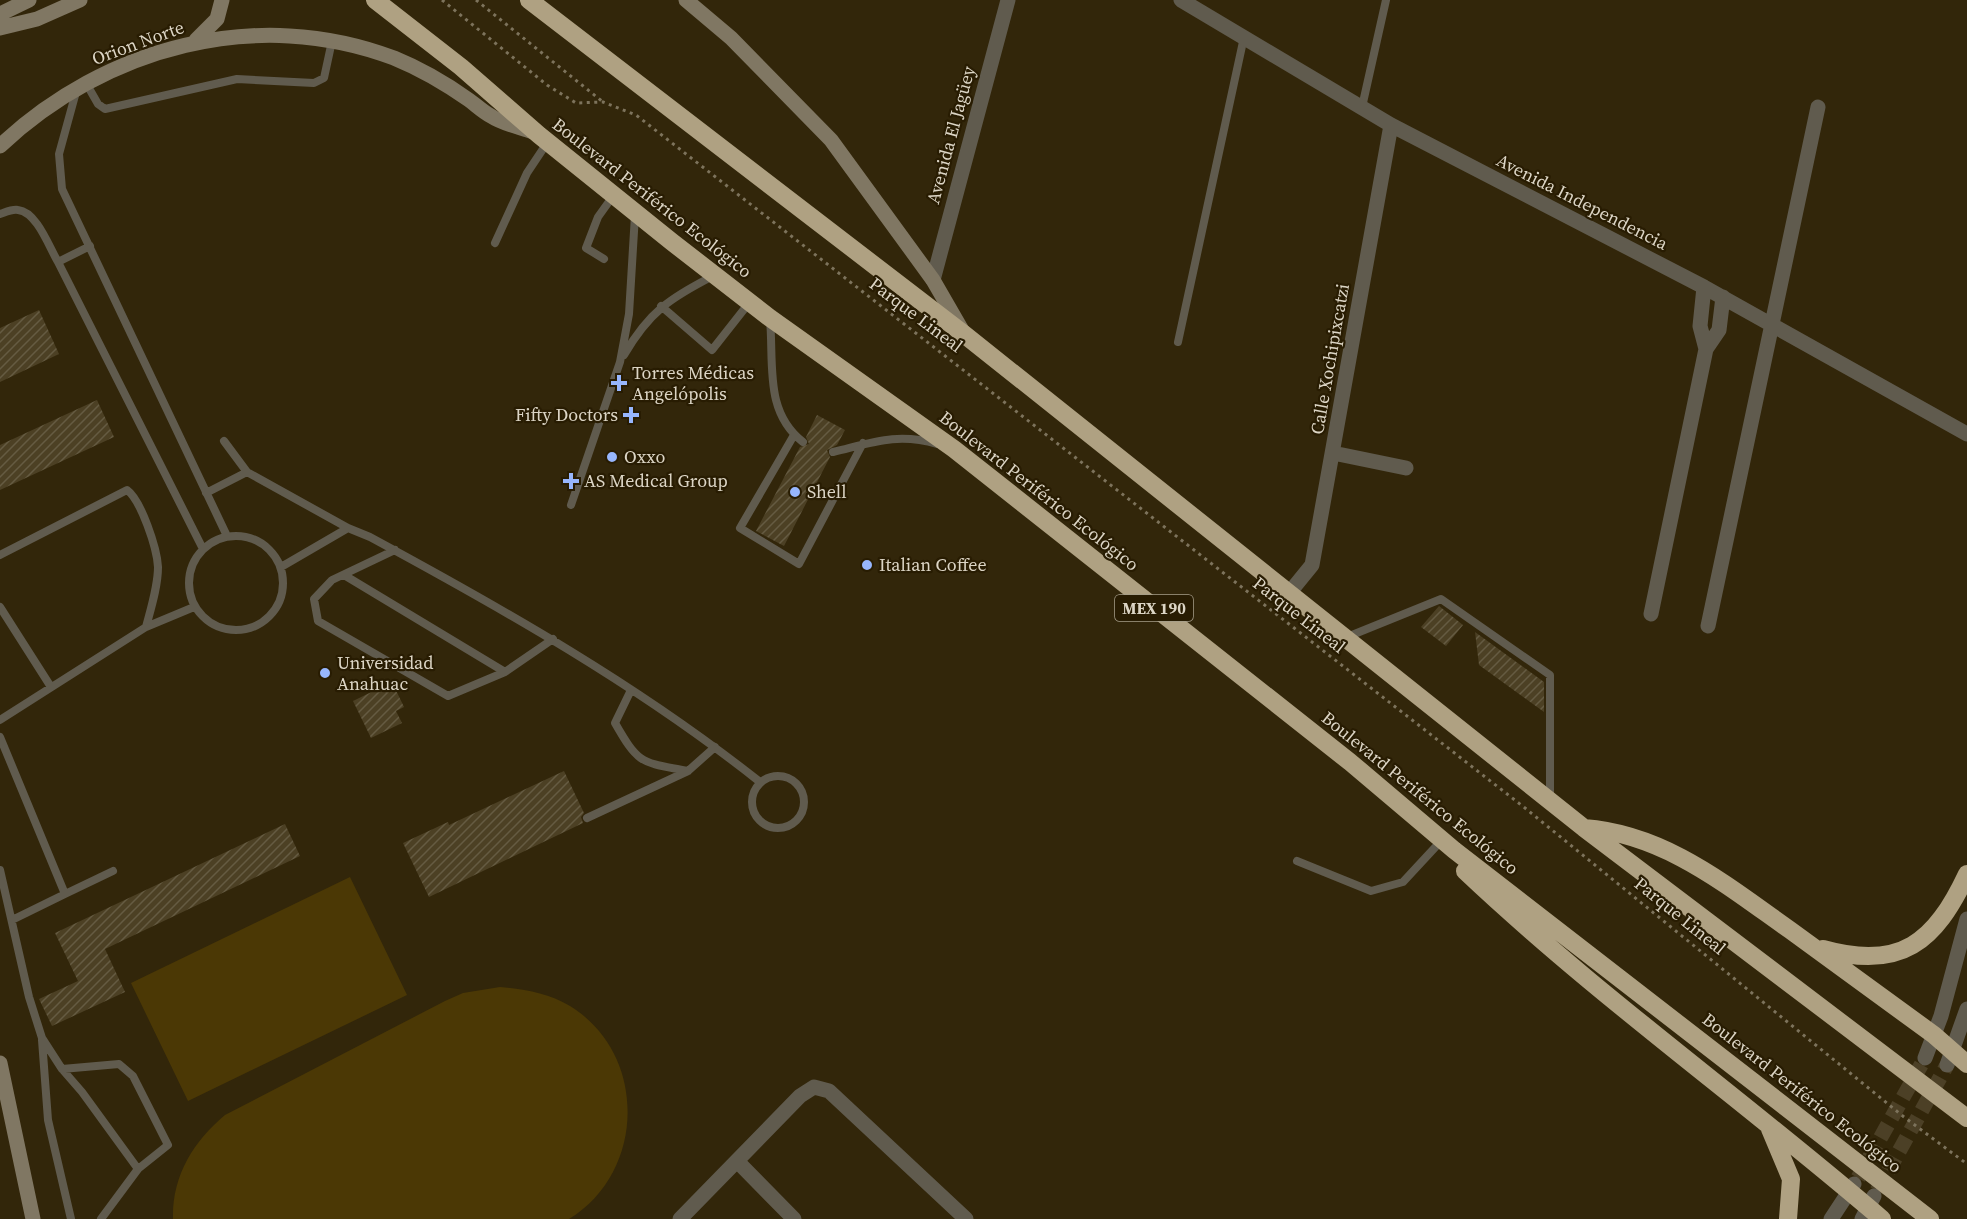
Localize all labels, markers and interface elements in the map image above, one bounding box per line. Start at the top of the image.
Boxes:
street label: Orion Norte [88,14,187,71]
street label: Avenida El Jagüey [920,62,981,207]
street label: Boulevard Periférico Ecológico [547,112,757,284]
street label: Avenida Independencia [1492,147,1673,256]
street label: Parque Lineal [864,271,968,358]
street label: Calle Xochipixcatzi [1304,282,1355,436]
place label: Torres Médicas Angelópolis [632,360,754,406]
marker: Torres Médicas Angelópolis [610,374,628,392]
place label: Fifty Doctors [515,402,618,427]
street label: Boulevard Periférico Ecológico [934,405,1144,577]
marker: Fifty Doctors [622,406,640,424]
place label: Oxxo [624,444,665,469]
marker: Oxxo [605,450,619,464]
place label: AS Medical Group [584,468,728,493]
marker: AS Medical Group [562,472,580,490]
place label: Shell [807,479,847,504]
marker: Shell [788,485,802,499]
place label: Italian Coffee [879,552,987,577]
marker: Italian Coffee [860,558,874,572]
street label: Parque Lineal [1248,570,1351,659]
road number: MEX 190 [1115,595,1193,621]
place label: Universidad Anahuac [337,650,433,696]
marker: Universidad Anahuac [318,666,332,680]
street label: Boulevard Periférico Ecológico [1316,705,1524,880]
street label: Parque Lineal [1629,871,1731,960]
street label: Boulevard Periférico Ecológico [1697,1007,1907,1179]

